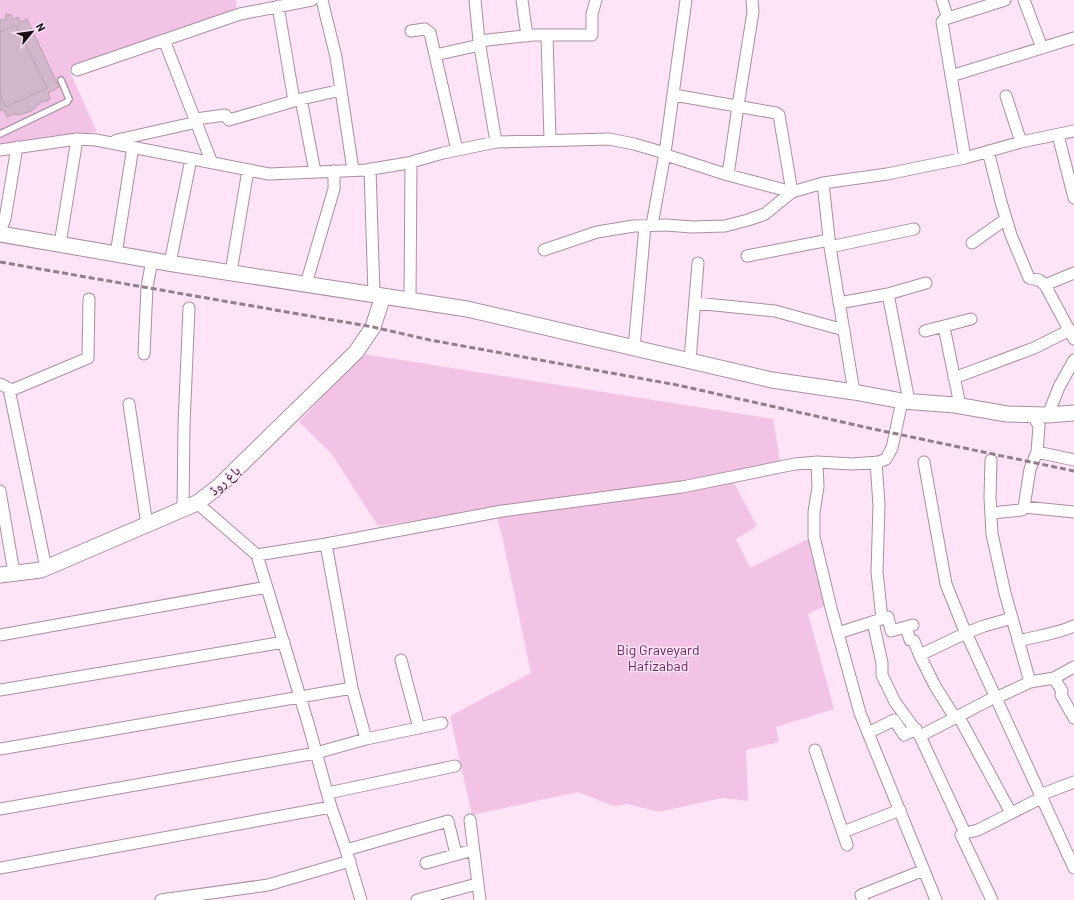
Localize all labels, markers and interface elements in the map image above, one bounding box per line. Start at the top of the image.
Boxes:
north arrow [12,12,52,52]
text: N [34,21,49,33]
street label: باغ روڈ [205,461,245,500]
park label: Big Graveyard Hafizabad [616,641,700,674]

